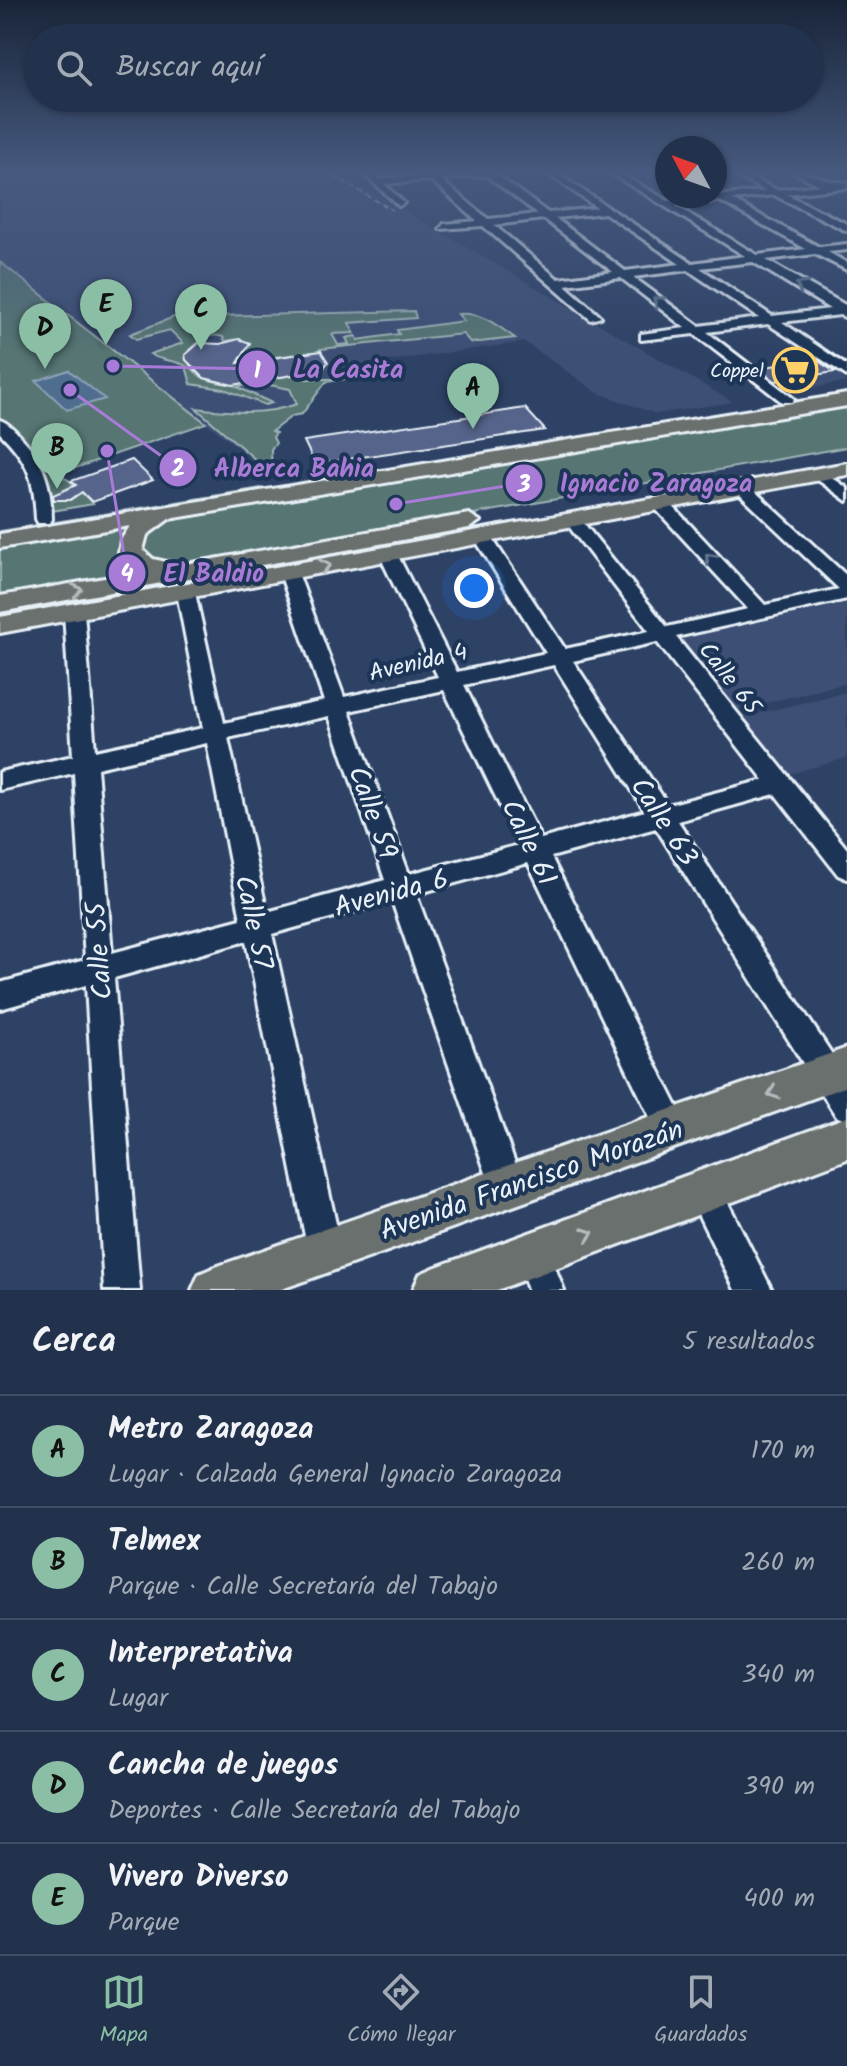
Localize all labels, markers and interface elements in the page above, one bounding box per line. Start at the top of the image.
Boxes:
search box [24,24,823,112]
text: Buscar aquí [116,44,262,92]
icon: search [52,46,96,90]
north arrow [655,136,727,208]
pin: E [80,279,132,345]
one-way arrow [795,280,810,296]
pin: C [175,284,227,350]
one-way arrow [652,296,667,310]
pin: D [19,303,71,369]
callout: La Casita [237,344,419,394]
supermarket icon: Coppel [771,346,819,394]
text: La Casita [293,350,403,392]
text: 1 [253,352,261,391]
place label: Coppel [710,356,764,388]
pin: A [447,363,499,429]
pin: B [31,423,83,489]
callout: Alberca Bahia [158,443,390,493]
text: Alberca Bahia [214,449,374,491]
text: 2 [171,450,185,489]
callout: Ignacio Zaragoza [504,458,768,508]
text: Ignacio Zaragoza [560,464,752,506]
text: 3 [516,466,531,505]
callout: El Baldio [107,548,280,598]
one-way arrow [706,552,720,567]
text: El Baldio [164,554,264,596]
text: 4 [120,555,134,594]
one-way arrow [317,558,331,575]
your location [454,568,494,608]
one-way arrow [70,583,84,600]
street label: Avenida 4 [365,633,471,694]
street label: Calle 65 [688,634,771,726]
street label: Calle 59 [334,760,409,866]
street label: Calle 63 [617,769,709,876]
street label: Calle 61 [487,792,568,894]
street label: Avenida 6 [329,858,454,931]
street label: Calle 57 [221,871,285,975]
street label: Calle 55 [75,899,126,1001]
one-way arrow [767,1083,781,1100]
street label: Avenida Francisco Morazán [374,1108,690,1254]
one-way arrow [580,1227,594,1244]
text: Cerca [32,1315,116,1369]
text: 5 resultados [682,1321,815,1363]
text: Metro Zaragoza [108,1406,314,1454]
text: A [50,1430,66,1472]
text: 170 m [751,1430,815,1472]
text: Lugar · Calzada General Ignacio Zaragoza [108,1454,562,1496]
text: Telmex [108,1518,200,1566]
text: B [50,1542,66,1584]
text: 260 m [741,1542,815,1584]
text: Parque · Calle Secretaría del Tabajo [108,1566,498,1608]
text: Interpretativa [108,1630,293,1678]
text: C [50,1654,66,1696]
text: 340 m [742,1654,815,1696]
text: Lugar [108,1678,168,1720]
text: Cancha de juegos [108,1742,338,1790]
text: D [49,1766,67,1808]
text: 390 m [743,1766,815,1808]
text: Deportes · Calle Secretaría del Tabajo [108,1790,521,1832]
text: Vivero Diverso [108,1854,289,1902]
text: E [51,1878,65,1920]
text: 400 m [744,1878,815,1920]
text: Parque [108,1902,179,1944]
tab: Mapa [100,1970,148,2053]
tab: Cómo llegar [347,1970,455,2053]
tab: Guardados [654,1970,747,2053]

